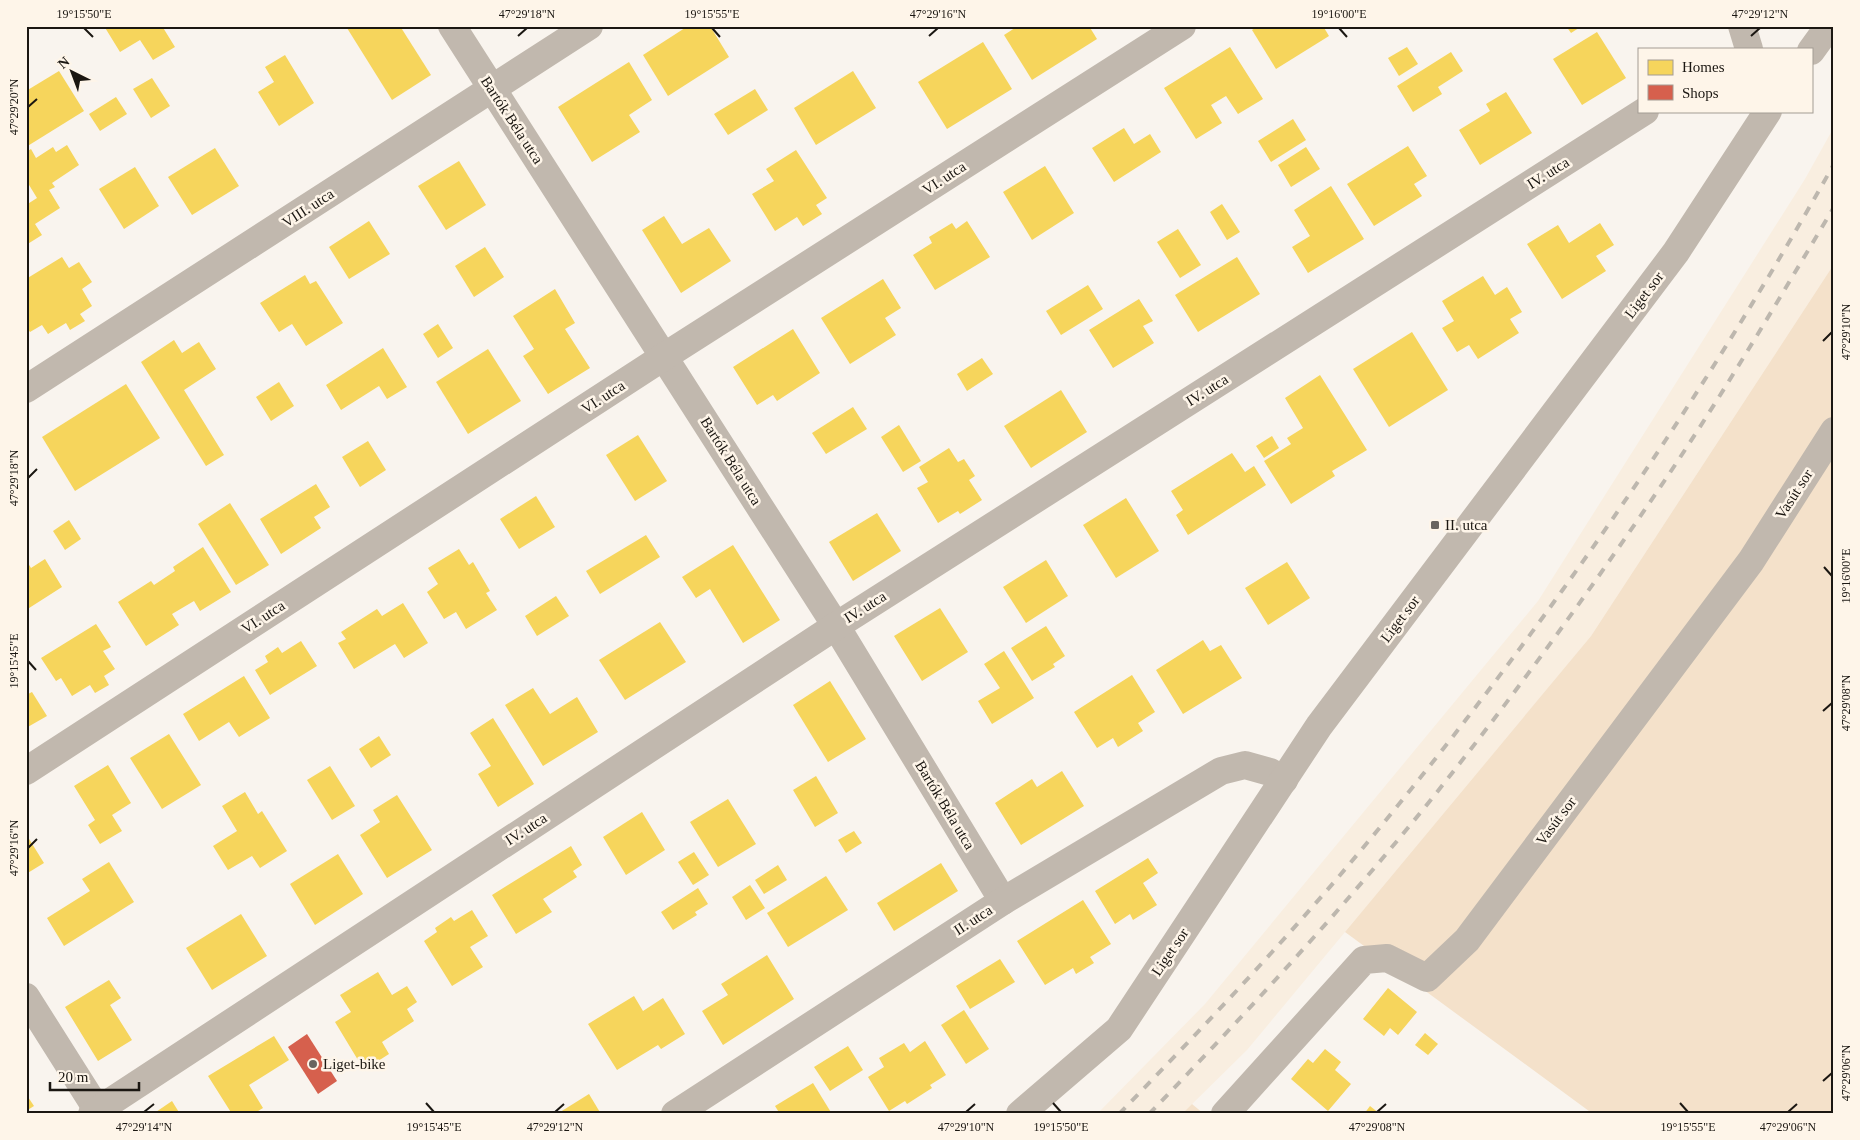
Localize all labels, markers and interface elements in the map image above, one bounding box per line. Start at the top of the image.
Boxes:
text: 19°15'50"E [56,7,112,21]
text: 47°29'18"N [499,7,556,21]
text: 19°15'55"E [684,7,740,21]
text: 47°29'16"N [910,7,967,21]
text: 19°16'00"E [1311,7,1367,21]
text: 47°29'12"N [1732,7,1789,21]
north arrow [48,48,98,98]
legend [1638,48,1812,112]
text: N [55,54,72,72]
text: Homes [1682,59,1725,75]
street label: Bartók Béla utca [478,73,546,167]
text: 47°29'20"N [7,78,21,135]
text: Shops [1682,85,1719,101]
street label: IV. utca [1524,154,1572,192]
street label: VI. utca [919,158,969,198]
street label: VIII. utca [279,185,337,231]
street label: Liget sor [1621,269,1667,321]
text: 47°29'10"N [1839,303,1853,360]
street label: IV. utca [1183,371,1231,409]
street label: VI. utca [578,377,628,417]
street label: Bartók Béla utca [698,414,765,508]
text: 47°29'18"N [7,449,21,506]
street label: Vasút sor [1772,466,1816,522]
place label: II. utca [1445,517,1488,533]
marker: II. utca [1429,519,1441,531]
text: 19°16'00"E [1839,548,1853,604]
street label: IV. utca [841,588,889,626]
street label: Liget sor [1377,593,1423,645]
street label: VI. utca [238,597,288,637]
text: 19°15'45"E [7,633,21,689]
text: 47°29'08"N [1839,674,1853,731]
street label: Bartók Béla utca [912,758,978,853]
street label: Vasút sor [1533,794,1579,848]
street label: IV. utca [502,809,550,848]
text: 47°29'16"N [7,819,21,876]
street label: II. utca [951,902,995,938]
street label: Liget sor [1148,925,1192,979]
text: 47°29'06"N [1839,1044,1853,1101]
place label: Liget-bike [323,1056,386,1072]
marker: Liget-bike [307,1058,319,1070]
scale bar [50,1060,139,1092]
text: 20 m [58,1069,89,1085]
text: 47°29'14"N [116,1120,173,1134]
text: 19°15'45"E [406,1120,462,1134]
text: 47°29'12"N [527,1120,584,1134]
text: 47°29'10"N [938,1120,995,1134]
text: 19°15'50"E [1033,1120,1089,1134]
text: 47°29'08"N [1349,1120,1406,1134]
text: 19°15'55"E [1660,1120,1716,1134]
text: 47°29'06"N [1760,1120,1817,1134]

